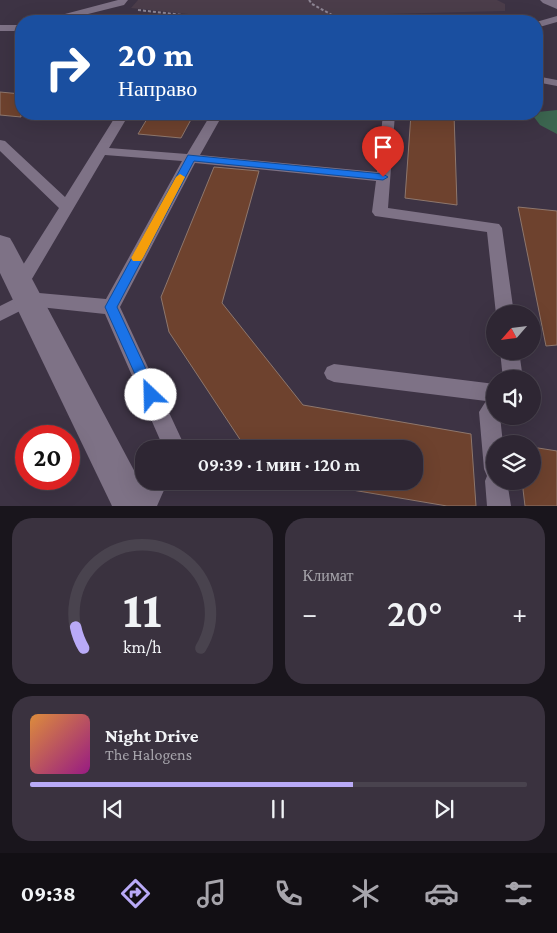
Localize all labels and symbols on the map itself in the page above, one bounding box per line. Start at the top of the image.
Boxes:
pin [362,126,404,177]
north arrow [486,305,541,360]
position arrow [124,368,176,420]
speed limit sign: 20 [15,425,80,490]

